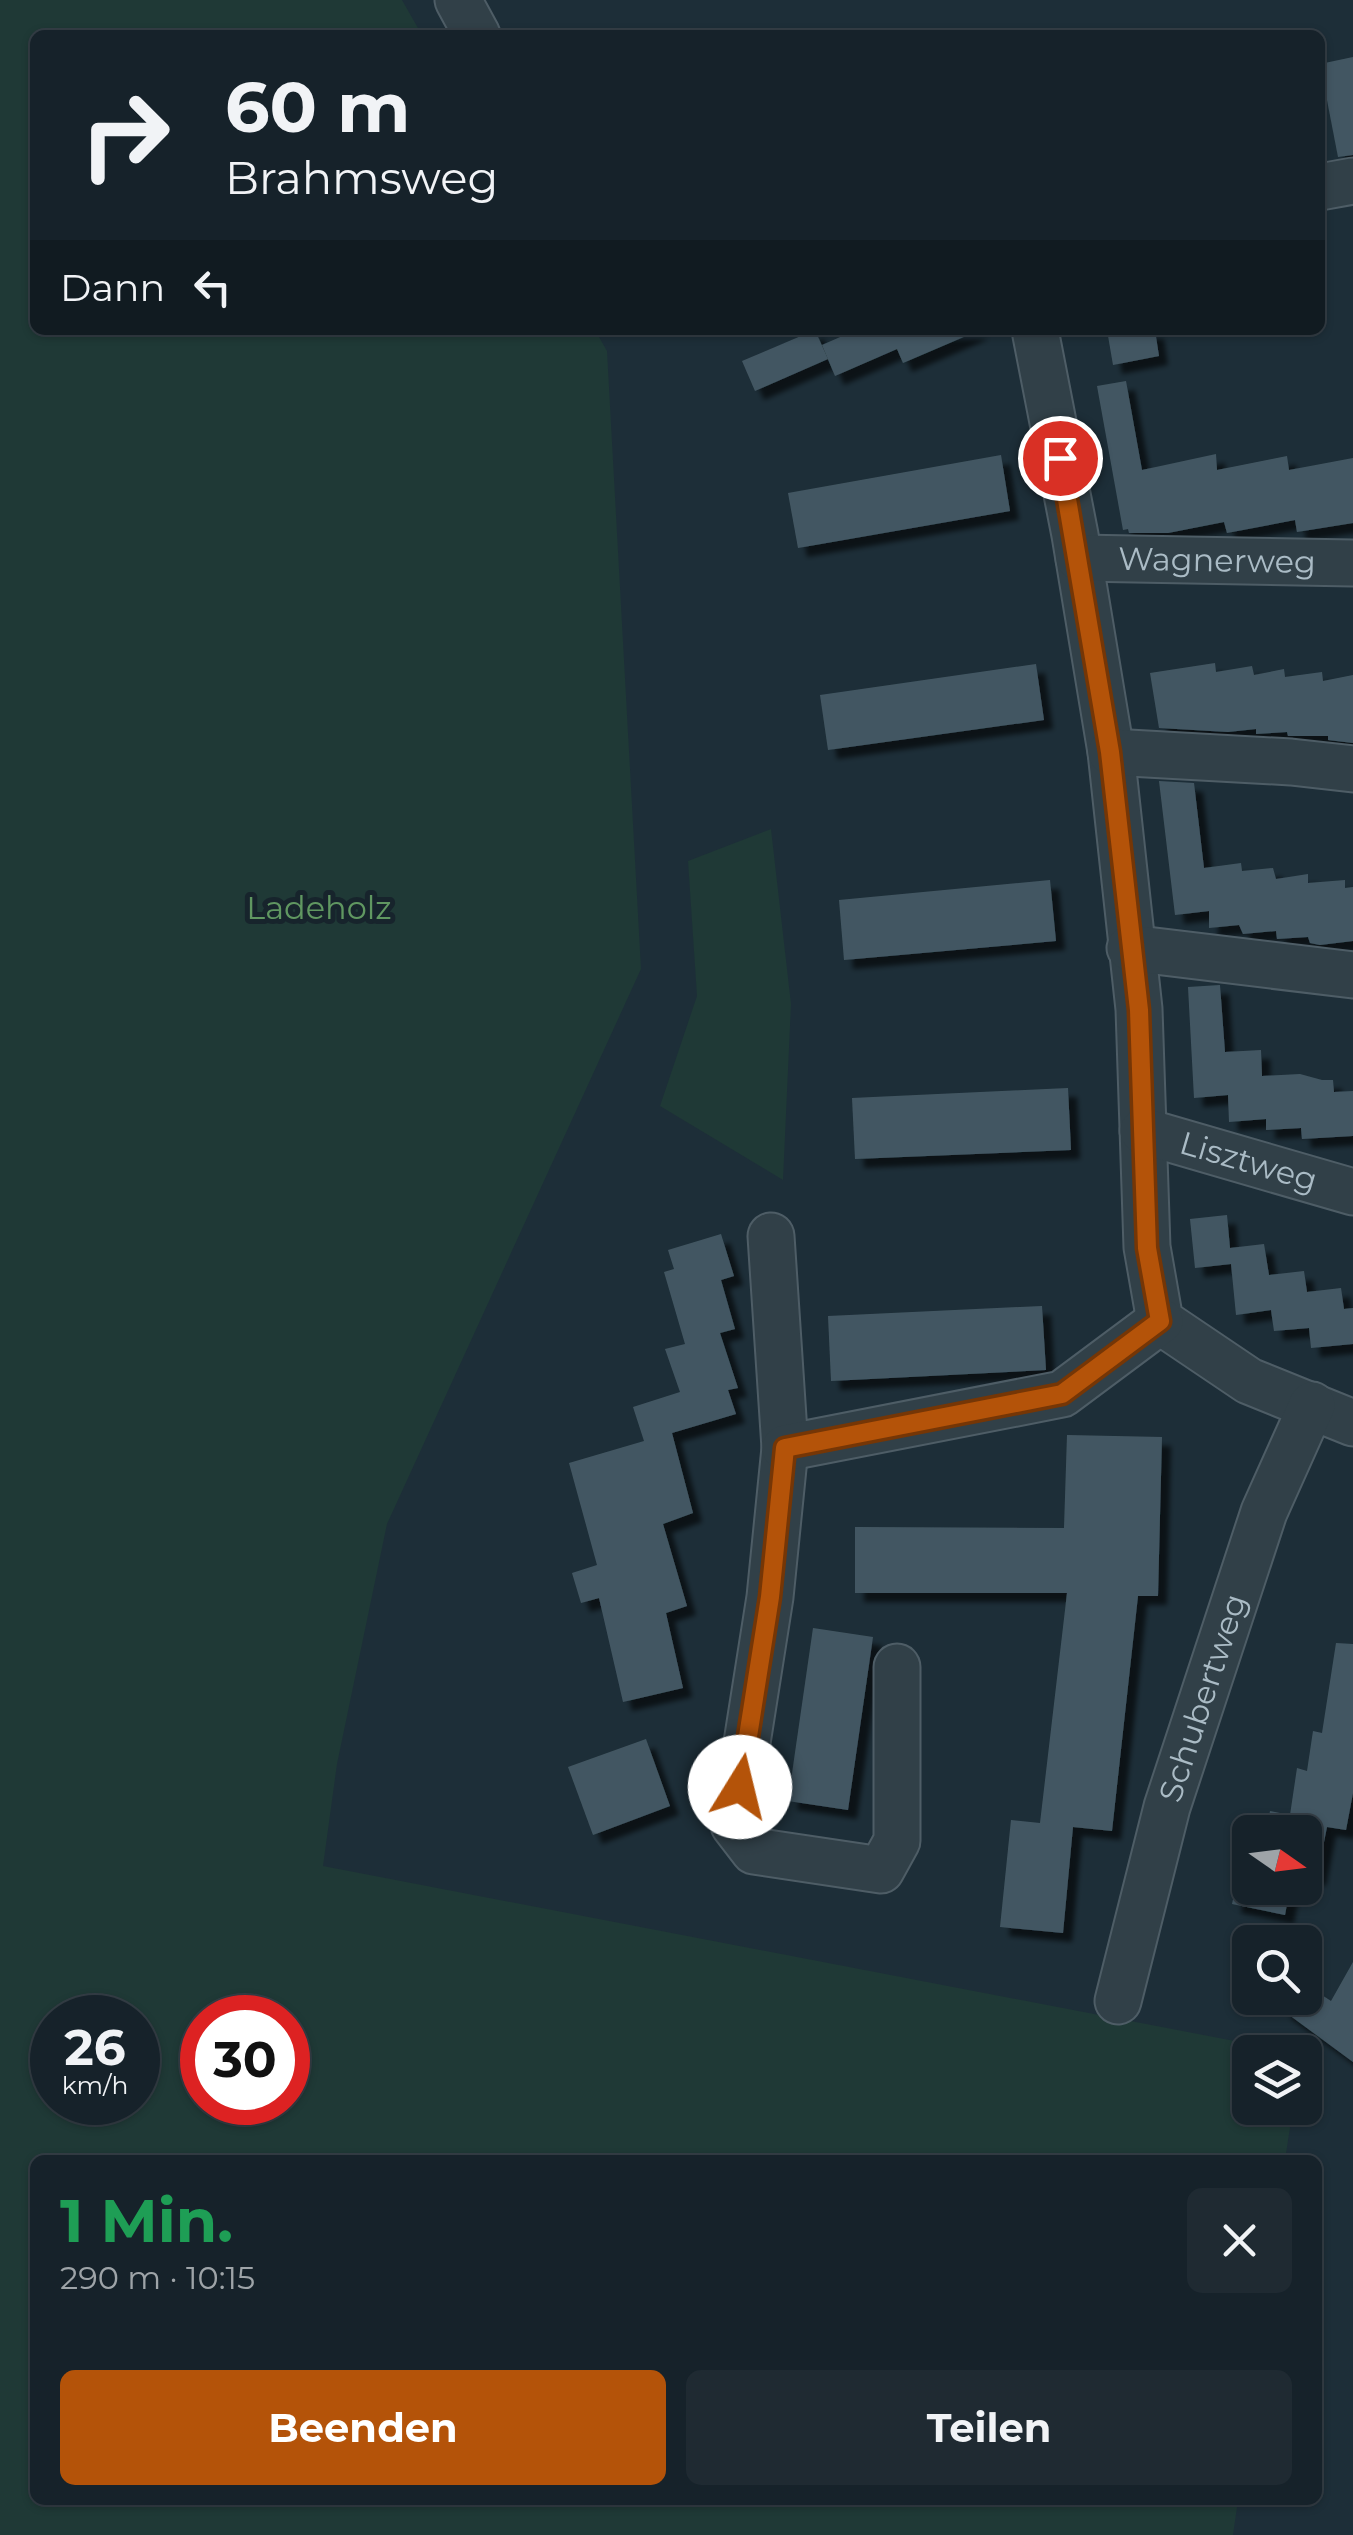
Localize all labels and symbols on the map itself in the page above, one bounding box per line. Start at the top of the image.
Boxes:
pin [1018,416,1103,501]
street label: Wagnerweg [1118,539,1316,581]
park label: Ladeholz [246,888,392,927]
street label: Lisztweg [1176,1123,1322,1200]
street label: Schubertweg [1150,1589,1255,1807]
position arrow [688,1735,792,1839]
north arrow [1232,1815,1322,1905]
speed limit sign: 30 [180,1995,310,2125]

